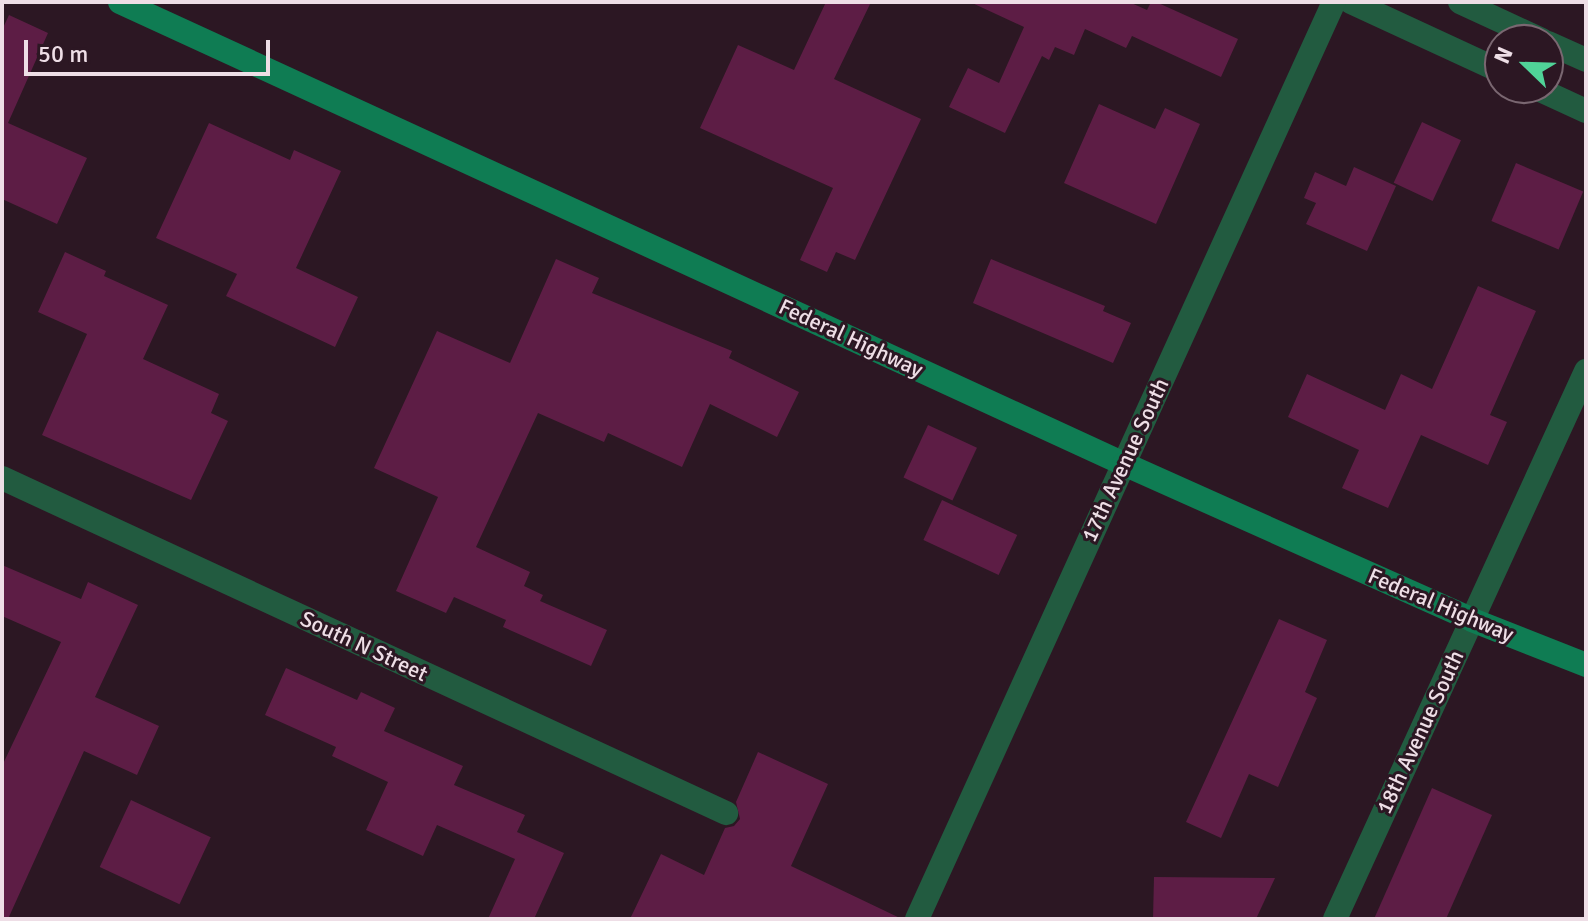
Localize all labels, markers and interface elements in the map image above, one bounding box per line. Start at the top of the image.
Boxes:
scale bar [28,24,274,74]
north arrow [1484,24,1564,104]
text: 50 m [38,39,88,69]
text: N [1488,43,1519,68]
street label: Federal Highway [775,293,927,383]
street label: 17th Avenue South [1076,374,1174,546]
street label: Federal Highway [1364,562,1518,648]
street label: South N Street [296,605,432,687]
street label: 18th Avenue South [1371,646,1469,818]

